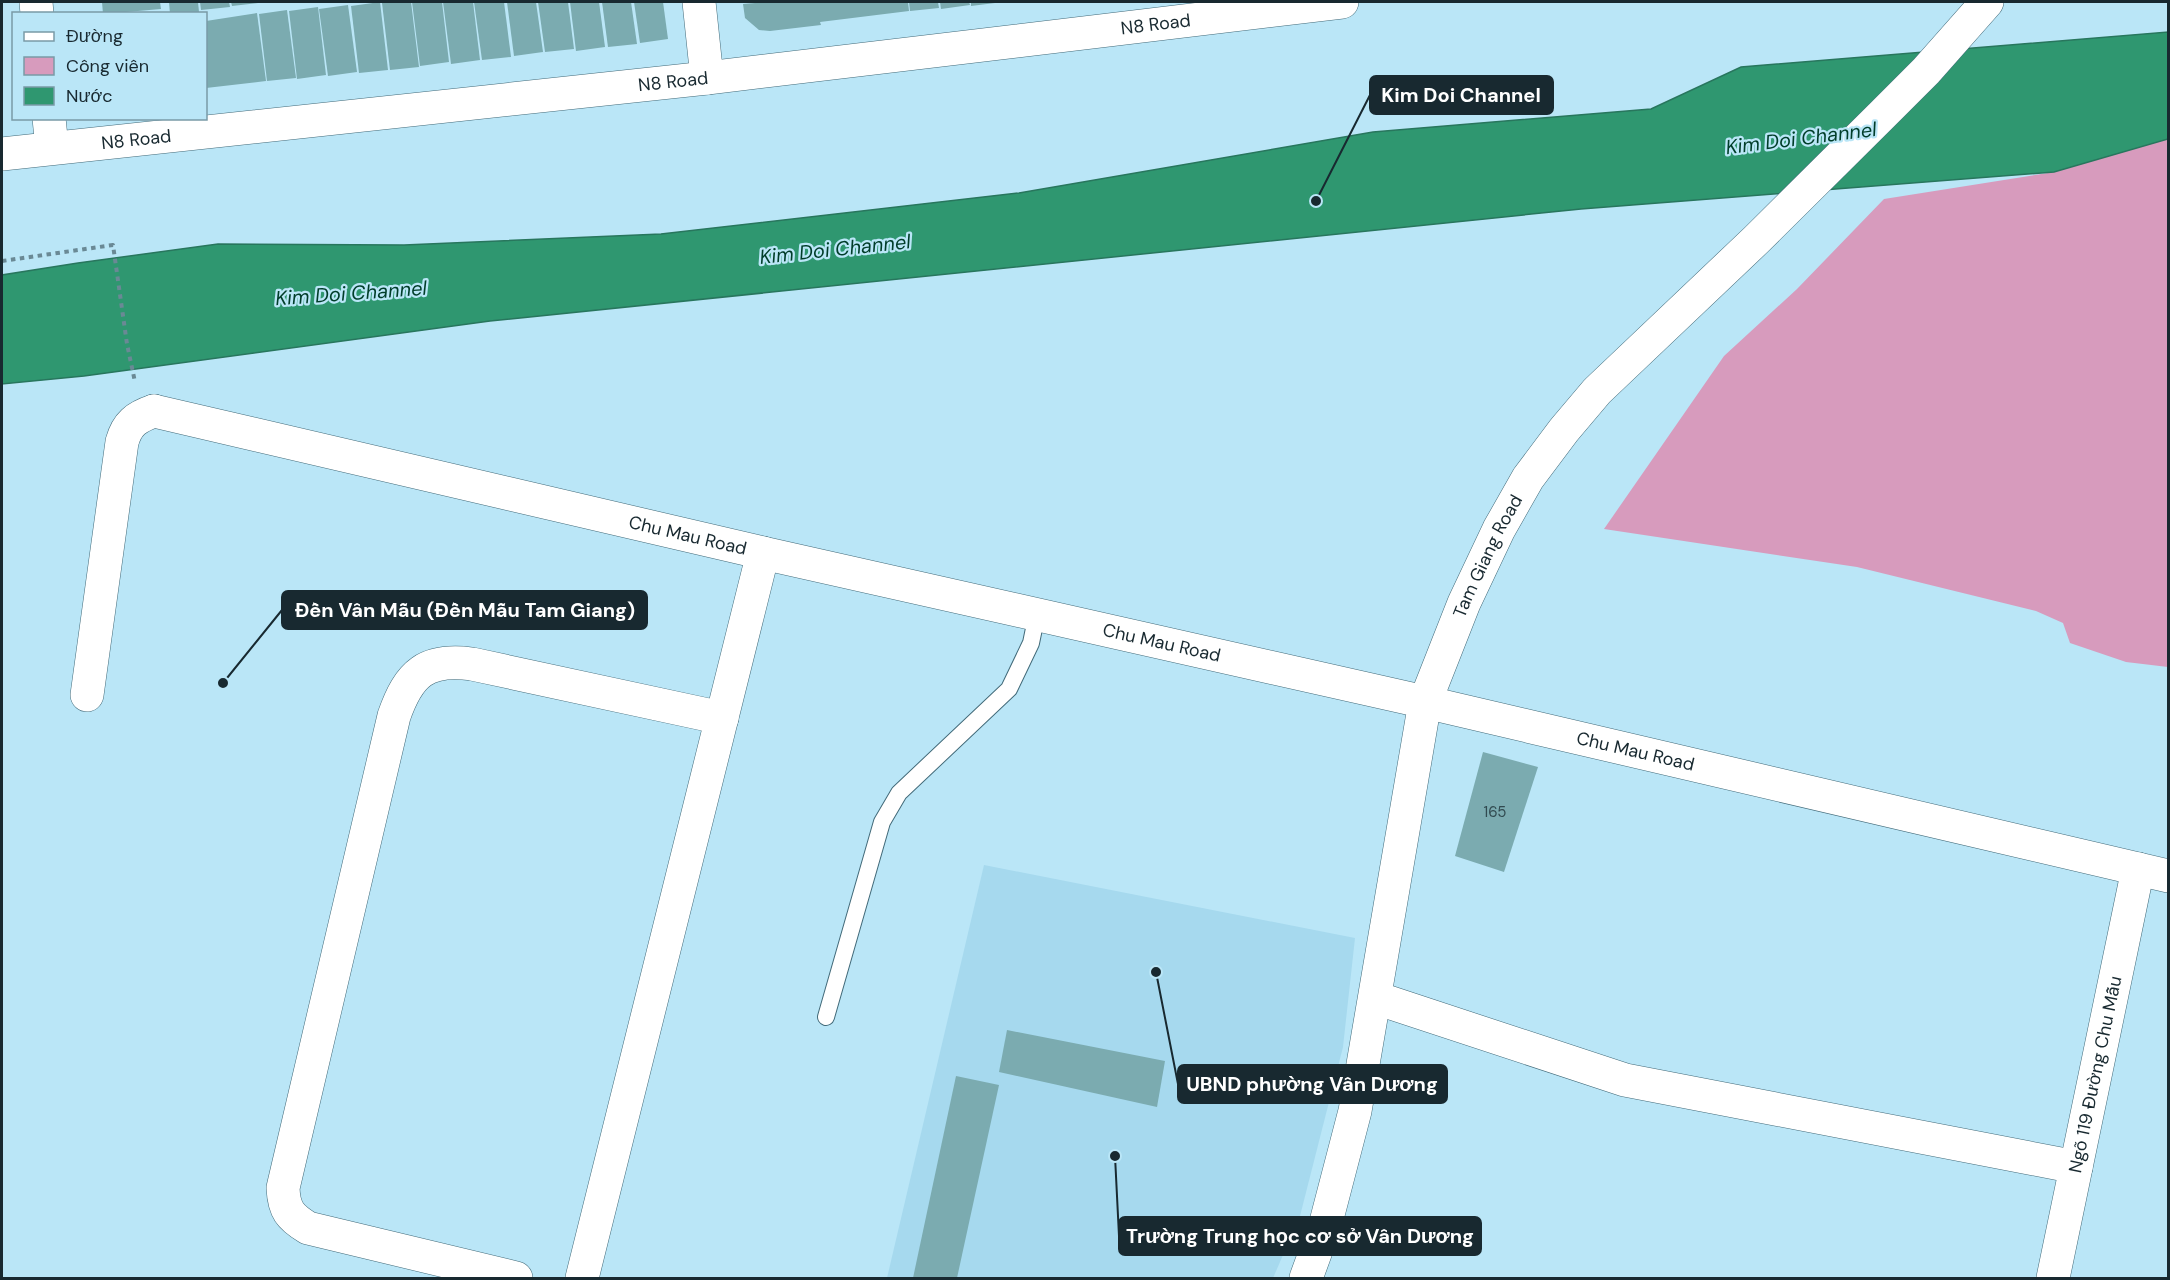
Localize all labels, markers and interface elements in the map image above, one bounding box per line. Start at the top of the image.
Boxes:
street label: N8 Road [1119,8,1192,40]
legend [12,12,207,120]
text: Đường [66,24,123,48]
text: Công viên [66,54,149,78]
street label: N8 Road [637,66,709,97]
callout: Kim Doi Channel [1370,76,1553,114]
text: Kim Doi Channel [1381,82,1541,108]
text: Nước [66,84,113,108]
water label: Kim Doi Channel [1724,116,1878,160]
street label: N8 Road [100,124,172,155]
water label: Kim Doi Channel [758,228,912,270]
water label: Kim Doi Channel [274,275,428,311]
street label: Tam Giang Road [1447,490,1528,621]
street label: Chu Mau Road [626,510,749,561]
callout: Đền Vân Mẫu (Đền Mẫu Tam Giang) [282,591,647,629]
text: Đền Vân Mẫu (Đền Mẫu Tam Giang) [295,597,635,623]
street label: Chu Mau Road [1100,618,1223,668]
street label: Chu Mau Road [1574,726,1697,777]
house number: 165 [1484,802,1506,822]
street label: Ngõ 119 Đường Chu Mẫu [2063,974,2127,1175]
callout: UBND phường Vân Dương [1178,1065,1447,1103]
text: UBND phường Vân Dương [1186,1071,1438,1097]
callout: Trường Trung học cơ sở Vân Dương [1119,1217,1481,1255]
text: Trường Trung học cơ sở Vân Dương [1126,1223,1474,1249]

